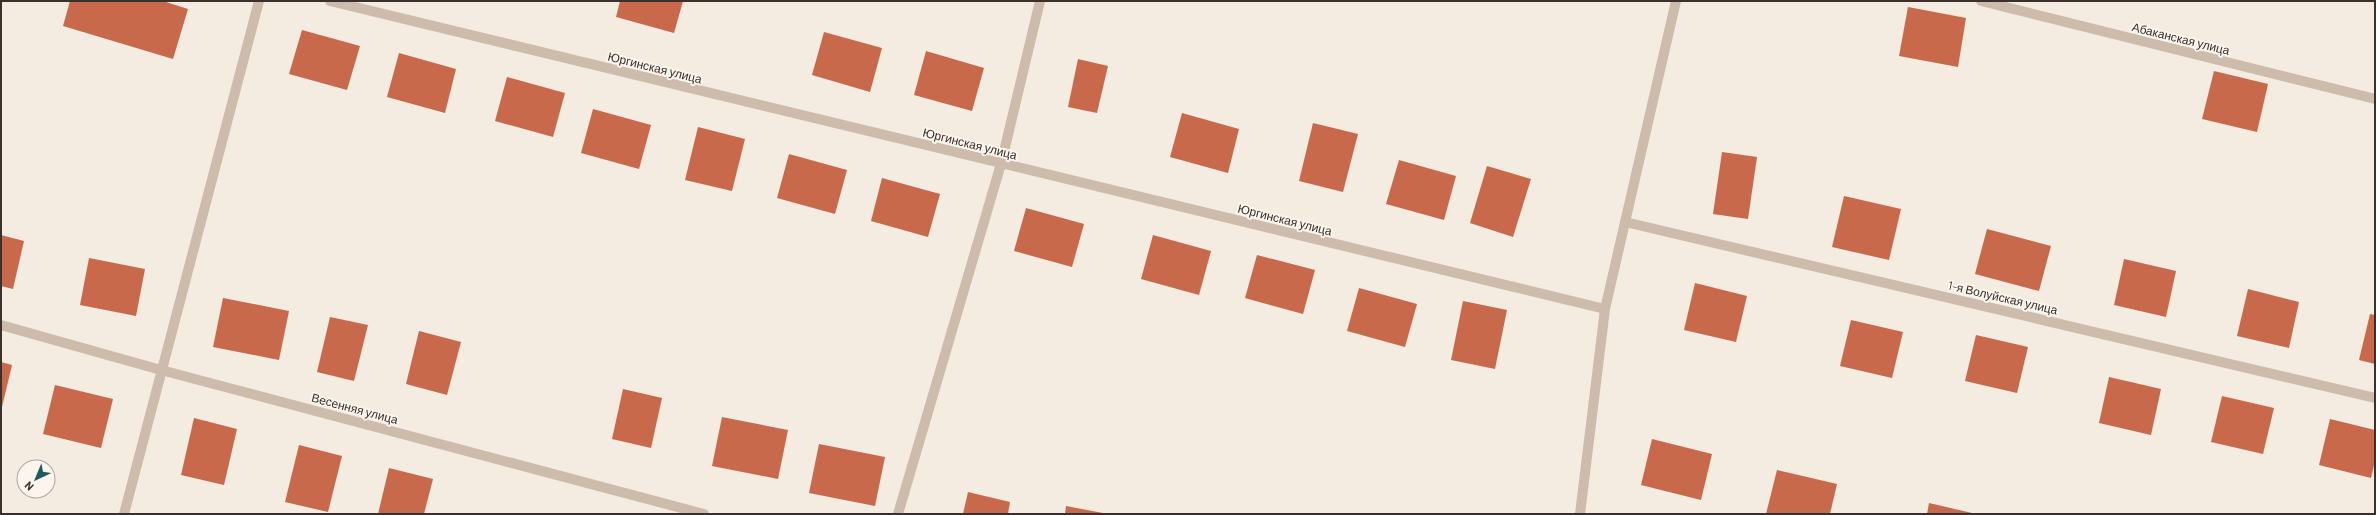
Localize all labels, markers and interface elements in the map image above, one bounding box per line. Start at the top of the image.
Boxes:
street label: Абаканская улица [2130,19,2232,58]
street label: Юргинская улица [606,49,704,87]
street label: Юргинская улица [921,125,1019,163]
street label: Юргинская улица [1236,201,1334,239]
street label: 1-я Волуйская улица [1947,278,2059,317]
street label: Весенняя улица [310,390,400,427]
north arrow [16,459,56,499]
text: N [22,479,36,494]

